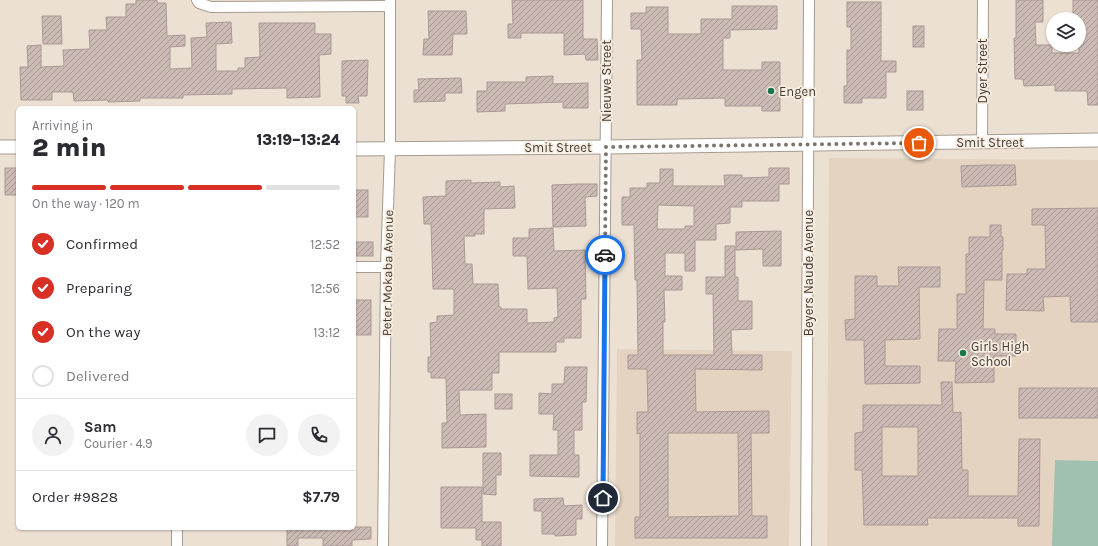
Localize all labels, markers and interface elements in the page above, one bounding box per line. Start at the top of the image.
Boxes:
map controls [1046,12,1086,52]
button: layers [1046,12,1086,52]
street label: Dyer Street [975,38,990,103]
street label: Nieuwe Street [599,40,614,122]
place label: Engen [779,84,816,99]
marker: Engen [766,86,776,96]
text: Arriving in [32,118,93,133]
pin [902,126,936,160]
text: 13:19–13:24 [256,131,340,149]
text: 2 min [32,132,107,163]
icon: bag [908,132,930,154]
street label: Smit Street [956,135,1024,150]
street label: Smit Street [524,140,592,155]
text: On the way · 120 m [32,196,140,211]
street label: Peter Mokaba Avenue [379,209,396,336]
street label: Beyers Naude Avenue [801,210,816,336]
icon: check [32,233,54,255]
text: Confirmed [66,235,138,253]
courier [585,235,625,275]
text: 12:52 [310,237,340,252]
icon: car [594,244,616,266]
icon: check [32,277,54,299]
text: Preparing [66,279,132,297]
text: 12:56 [310,281,340,296]
icon: check [32,321,54,343]
text: On the way [66,323,140,341]
text: 13:12 [313,325,340,340]
place label: Girls High School [971,339,1029,369]
marker: Girls High School [958,348,968,358]
text: Delivered [66,367,130,385]
button: person [32,414,74,456]
button: chat [246,414,288,456]
button: phone [298,414,340,456]
text: Sam [84,418,117,436]
text: Courier · 4.9 [84,436,153,451]
pin [586,481,620,515]
icon: home [592,487,614,509]
text: Order #9828 [32,488,118,506]
text: $7.79 [302,488,340,506]

